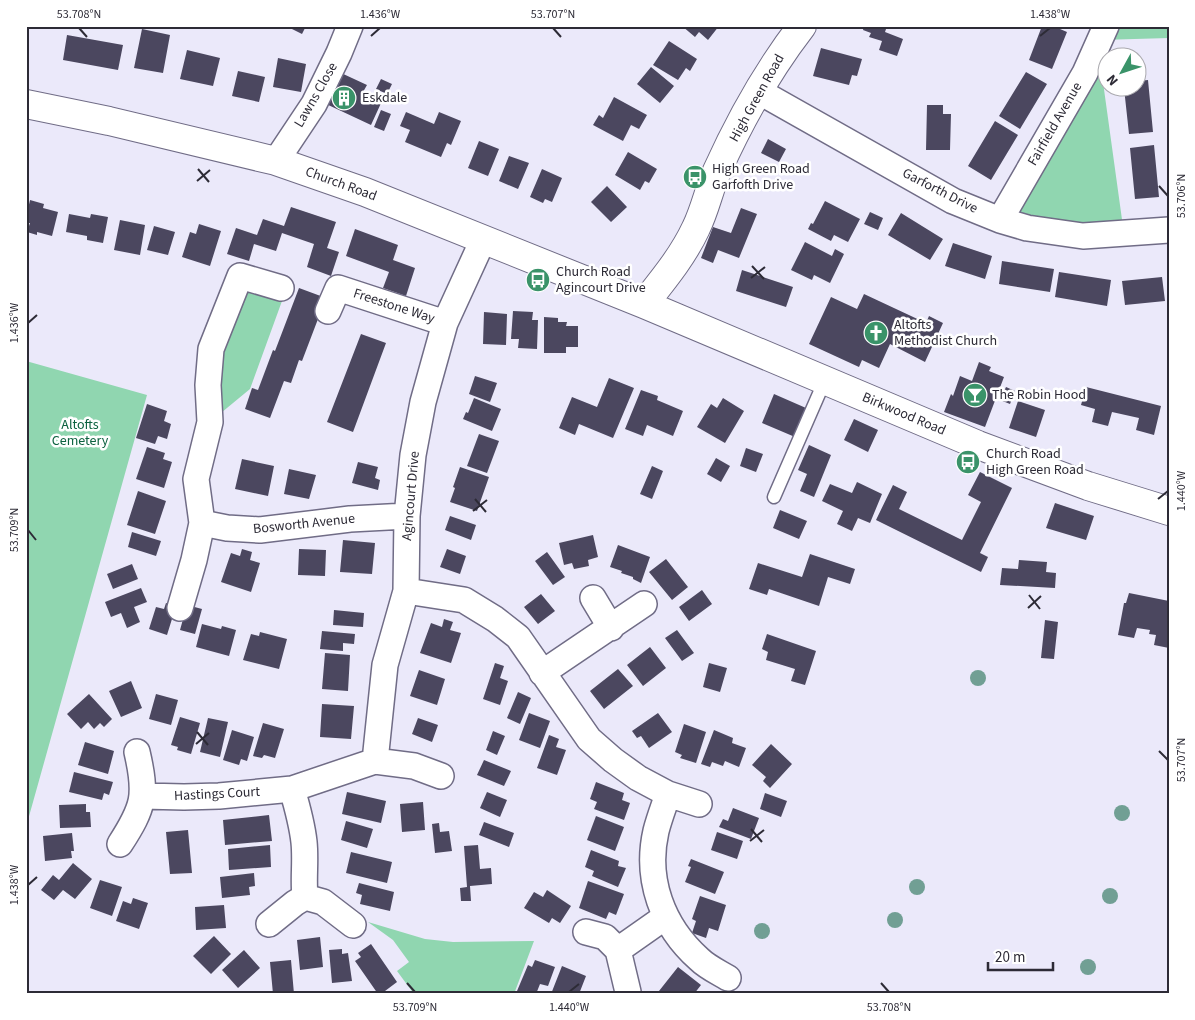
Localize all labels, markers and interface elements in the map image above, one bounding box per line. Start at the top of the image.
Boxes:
text: 53.708°N [57,6,101,23]
text: 1.436°W [360,6,401,23]
text: 53.707°N [531,6,575,23]
text: 1.438°W [1030,6,1071,23]
north arrow [1098,48,1148,98]
street label: High Green Road [725,50,789,146]
street label: Lawns Close [289,59,343,131]
text: N [1102,70,1123,90]
street label: Fairfield Avenue [1023,78,1087,170]
building icon: Eskdale [331,85,357,111]
place label: Eskdale [362,88,407,108]
place label: High Green Road Garfofth Drive [712,159,810,195]
street label: Church Road [302,162,380,206]
street label: Garforth Drive [899,163,981,219]
bus stop icon: High Green Road Garfofth Drive [682,164,708,190]
text: 53.706°N [1173,174,1190,218]
place label: Church Road Agincourt Drive [556,262,646,298]
bus stop icon: Church Road Agincourt Drive [525,267,551,293]
street label: Freestone Way [351,283,438,329]
text: 1.436°W [6,302,23,343]
place label: Altofts Methodist Church [894,315,997,351]
church icon: Altofts Methodist Church [863,320,889,346]
bar icon: The Robin Hood [962,382,988,408]
place label: The Robin Hood [992,385,1086,405]
street label: Birkwood Road [859,387,949,441]
park label: Altofts Cemetery [52,415,109,451]
place label: Church Road High Green Road [986,444,1084,480]
bus stop icon: Church Road High Green Road [955,449,981,475]
street label: Agincourt Drive [397,450,425,542]
text: 1.440°W [1173,470,1190,511]
text: 53.709°N [6,508,23,552]
street label: Bosworth Avenue [252,509,356,539]
text: 53.707°N [1173,738,1190,782]
street label: Hastings Court [173,782,261,806]
text: 1.438°W [6,864,23,905]
scale bar [988,940,1052,972]
text: 20 m [995,947,1025,968]
text: 53.709°N [393,999,437,1016]
text: 1.440°W [549,999,590,1016]
text: 53.708°N [867,999,911,1016]

